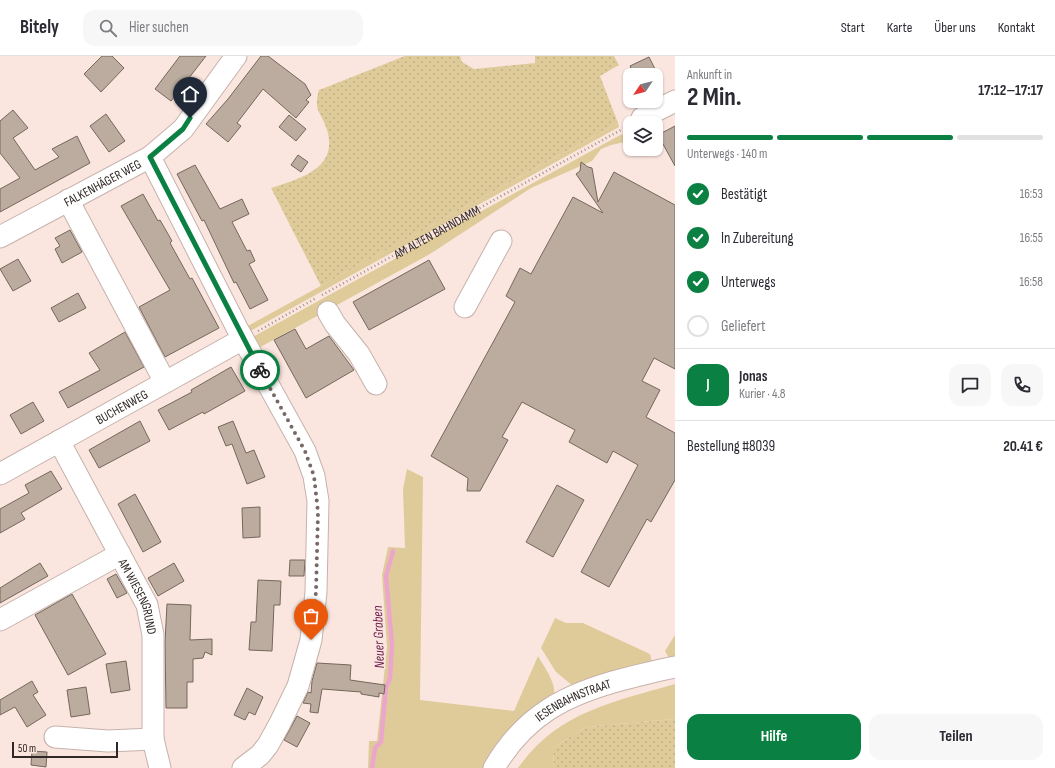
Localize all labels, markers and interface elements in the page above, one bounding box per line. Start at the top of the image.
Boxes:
search box [83,10,363,46]
text: Bitely [20,16,59,39]
icon: search [97,17,119,39]
text: Hier suchen [129,18,189,37]
text: Start [841,19,865,36]
text: Karte [887,19,912,36]
text: Über uns [934,19,976,36]
text: Kontakt [998,19,1035,36]
text: Ankunft in [687,67,732,83]
north arrow [623,68,663,108]
map controls [623,68,663,156]
pin [173,77,207,118]
text: 17:12–17:17 [978,81,1043,100]
text: 2 Min. [687,82,742,113]
icon: home [179,83,201,105]
button: layers [623,116,663,156]
text: Unterwegs · 140 m [687,146,767,162]
street label: FALKENHÄGER WEG [61,156,144,210]
icon: check [687,183,709,205]
text: Bestätigt [721,185,767,204]
text: 16:53 [1020,186,1043,202]
street label: AM ALTEN BAHNDAMM [390,202,483,263]
icon: check [687,227,709,249]
text: In Zubereitung [721,229,794,248]
text: 16:55 [1020,230,1043,246]
icon: check [687,271,709,293]
text: Unterwegs [721,273,776,292]
text: 16:58 [1019,274,1043,290]
text: Geliefert [721,317,766,336]
courier [240,350,280,390]
icon: bike [249,359,271,381]
button: chat [949,364,991,406]
button: phone [1001,364,1043,406]
text: Jonas [739,367,767,386]
text: J [706,375,710,394]
street label: BUCHENWEG [93,386,151,428]
text: Kurier · 4.8 [739,386,786,402]
text: Bestellung #8039 [687,437,775,456]
text: 20.41 € [1003,437,1043,456]
street label: AM WIESENGRUND [114,555,160,636]
pin [294,599,328,640]
icon: bag [300,605,322,627]
water label: Neuer Graben [369,605,388,669]
street label: IESENBAHNSTRAAT [532,676,613,725]
button: Hilfe [687,714,861,760]
button: Teilen [869,714,1043,760]
scale bar [12,740,118,759]
text: 50 m [18,742,36,755]

